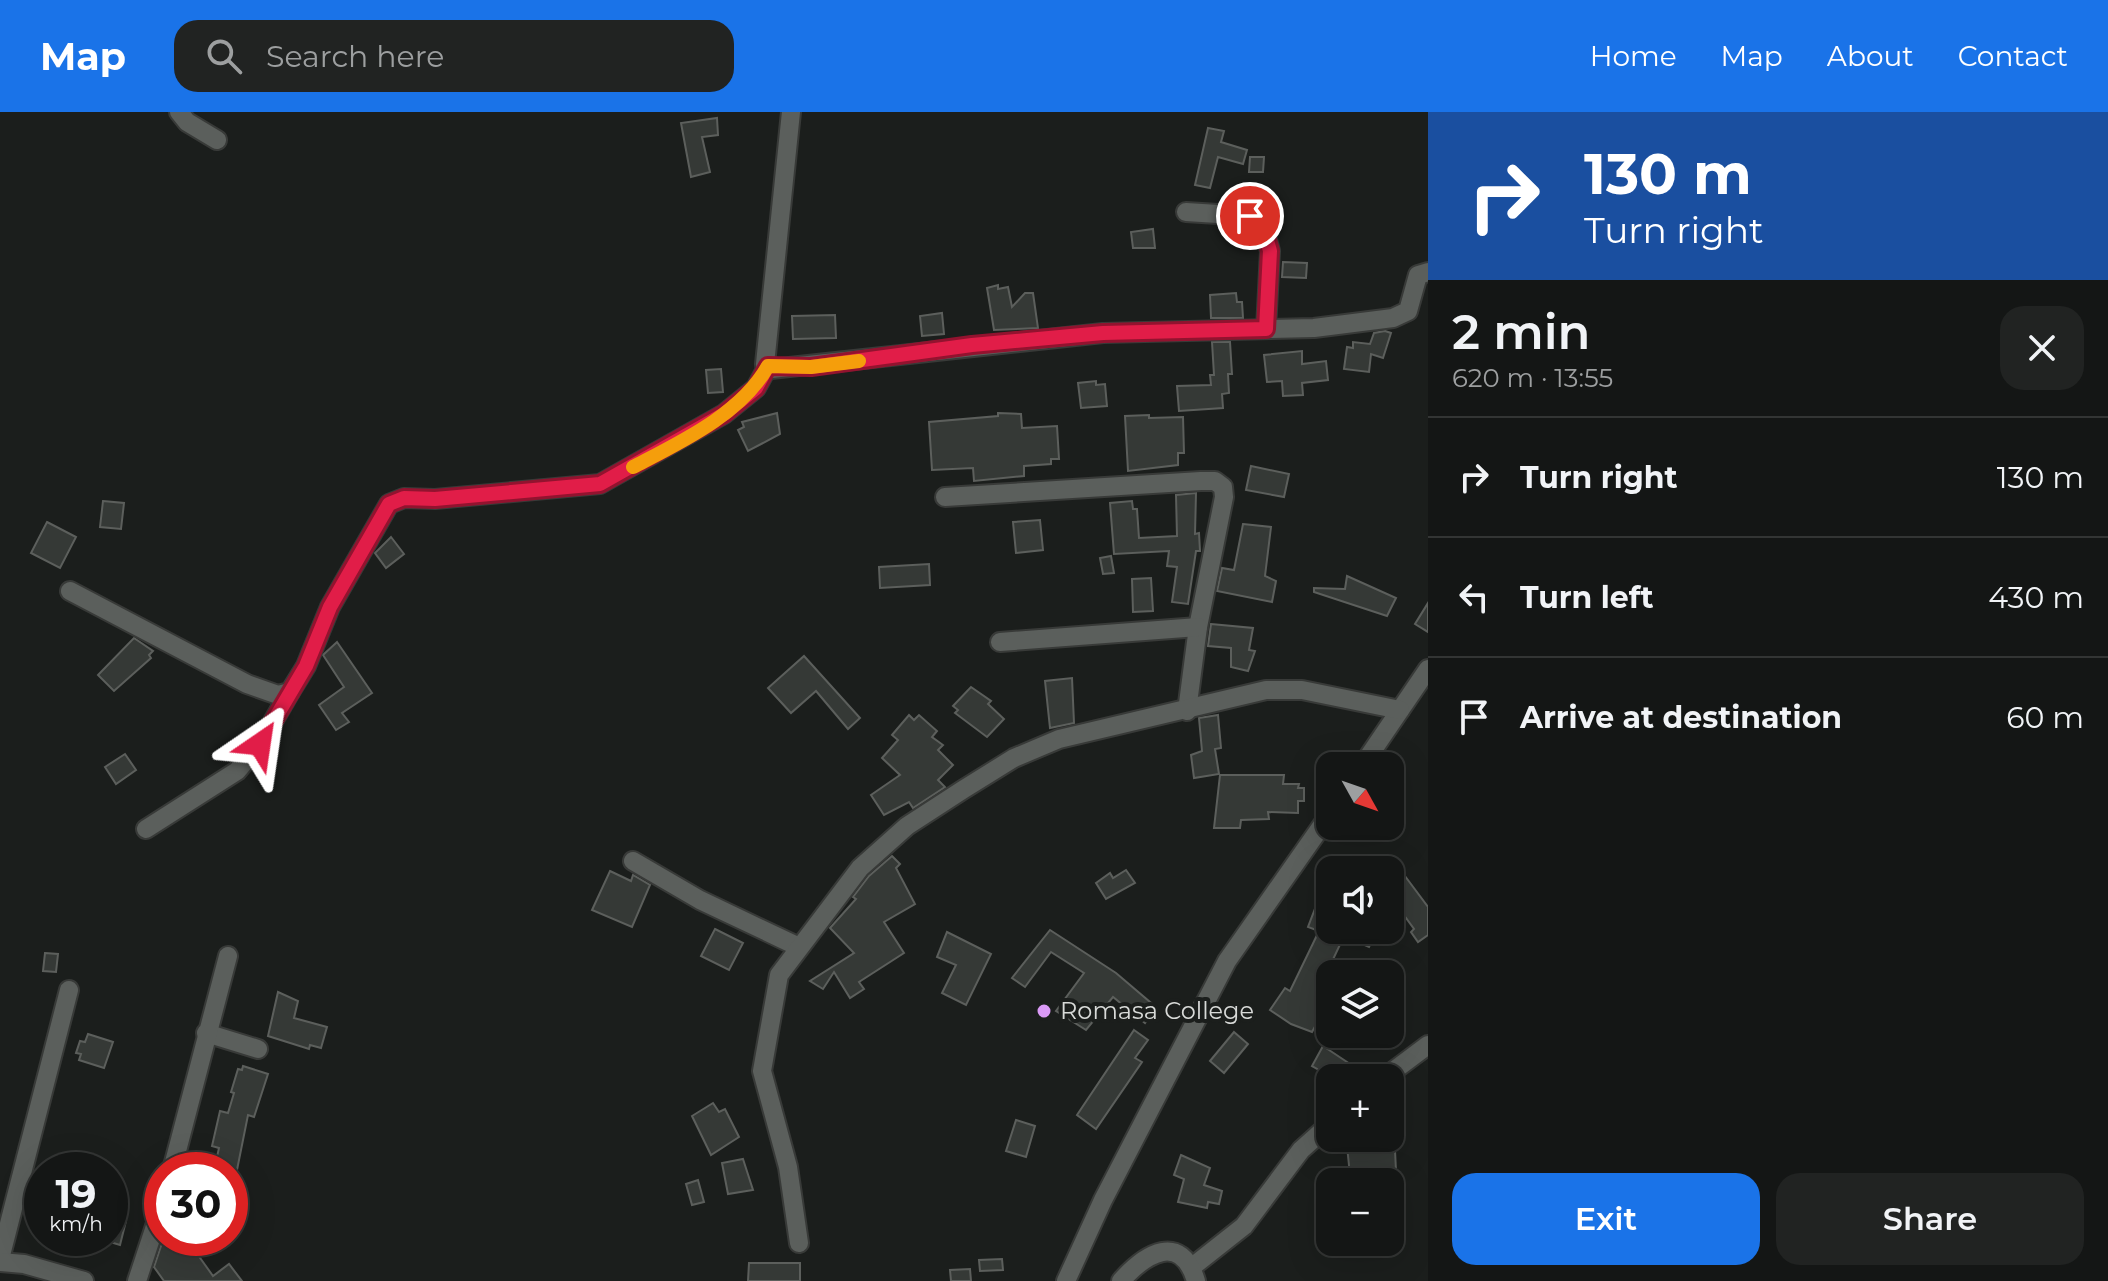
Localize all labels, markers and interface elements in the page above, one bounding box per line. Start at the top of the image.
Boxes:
search box [174,20,734,92]
text: Map [40,33,126,80]
icon: search [202,34,246,78]
text: Search here [266,38,444,75]
text: Home [1590,39,1677,73]
text: Map [1721,39,1783,73]
text: About [1827,39,1914,73]
text: Contact [1958,39,2068,73]
text: 130 m [1584,140,1752,208]
icon: right [1452,144,1556,248]
pin [1216,182,1284,250]
icon: arrive [1228,194,1272,238]
text: Turn right [1584,208,1764,252]
text: 2 min [1452,303,1590,361]
button: close [2000,306,2084,390]
text: 620 m · 13:55 [1452,362,1613,394]
icon: right [1452,455,1496,499]
text: Turn right [1520,459,1677,496]
text: 130 m [1997,459,2084,496]
icon: left [1452,575,1496,619]
text: Turn left [1520,579,1653,616]
text: 430 m [1988,579,2084,616]
icon: arrive [1452,695,1496,739]
text: Arrive at destination [1520,699,1842,736]
text: 60 m [2006,699,2084,736]
position arrow [218,702,302,786]
north arrow [1316,752,1404,840]
map controls [1316,752,1404,1256]
button: sound [1316,856,1404,944]
button: layers [1316,960,1404,1048]
place label: Romasa College [1060,996,1254,1025]
marker: Romasa College [1035,1002,1053,1020]
button: + [1316,1064,1404,1152]
speed limit sign: 30 [144,1152,248,1256]
button: − [1316,1168,1404,1256]
text: 19 [55,1169,97,1218]
button: Exit [1452,1173,1760,1265]
button: Share [1776,1173,2084,1265]
text: km/h [49,1212,103,1236]

